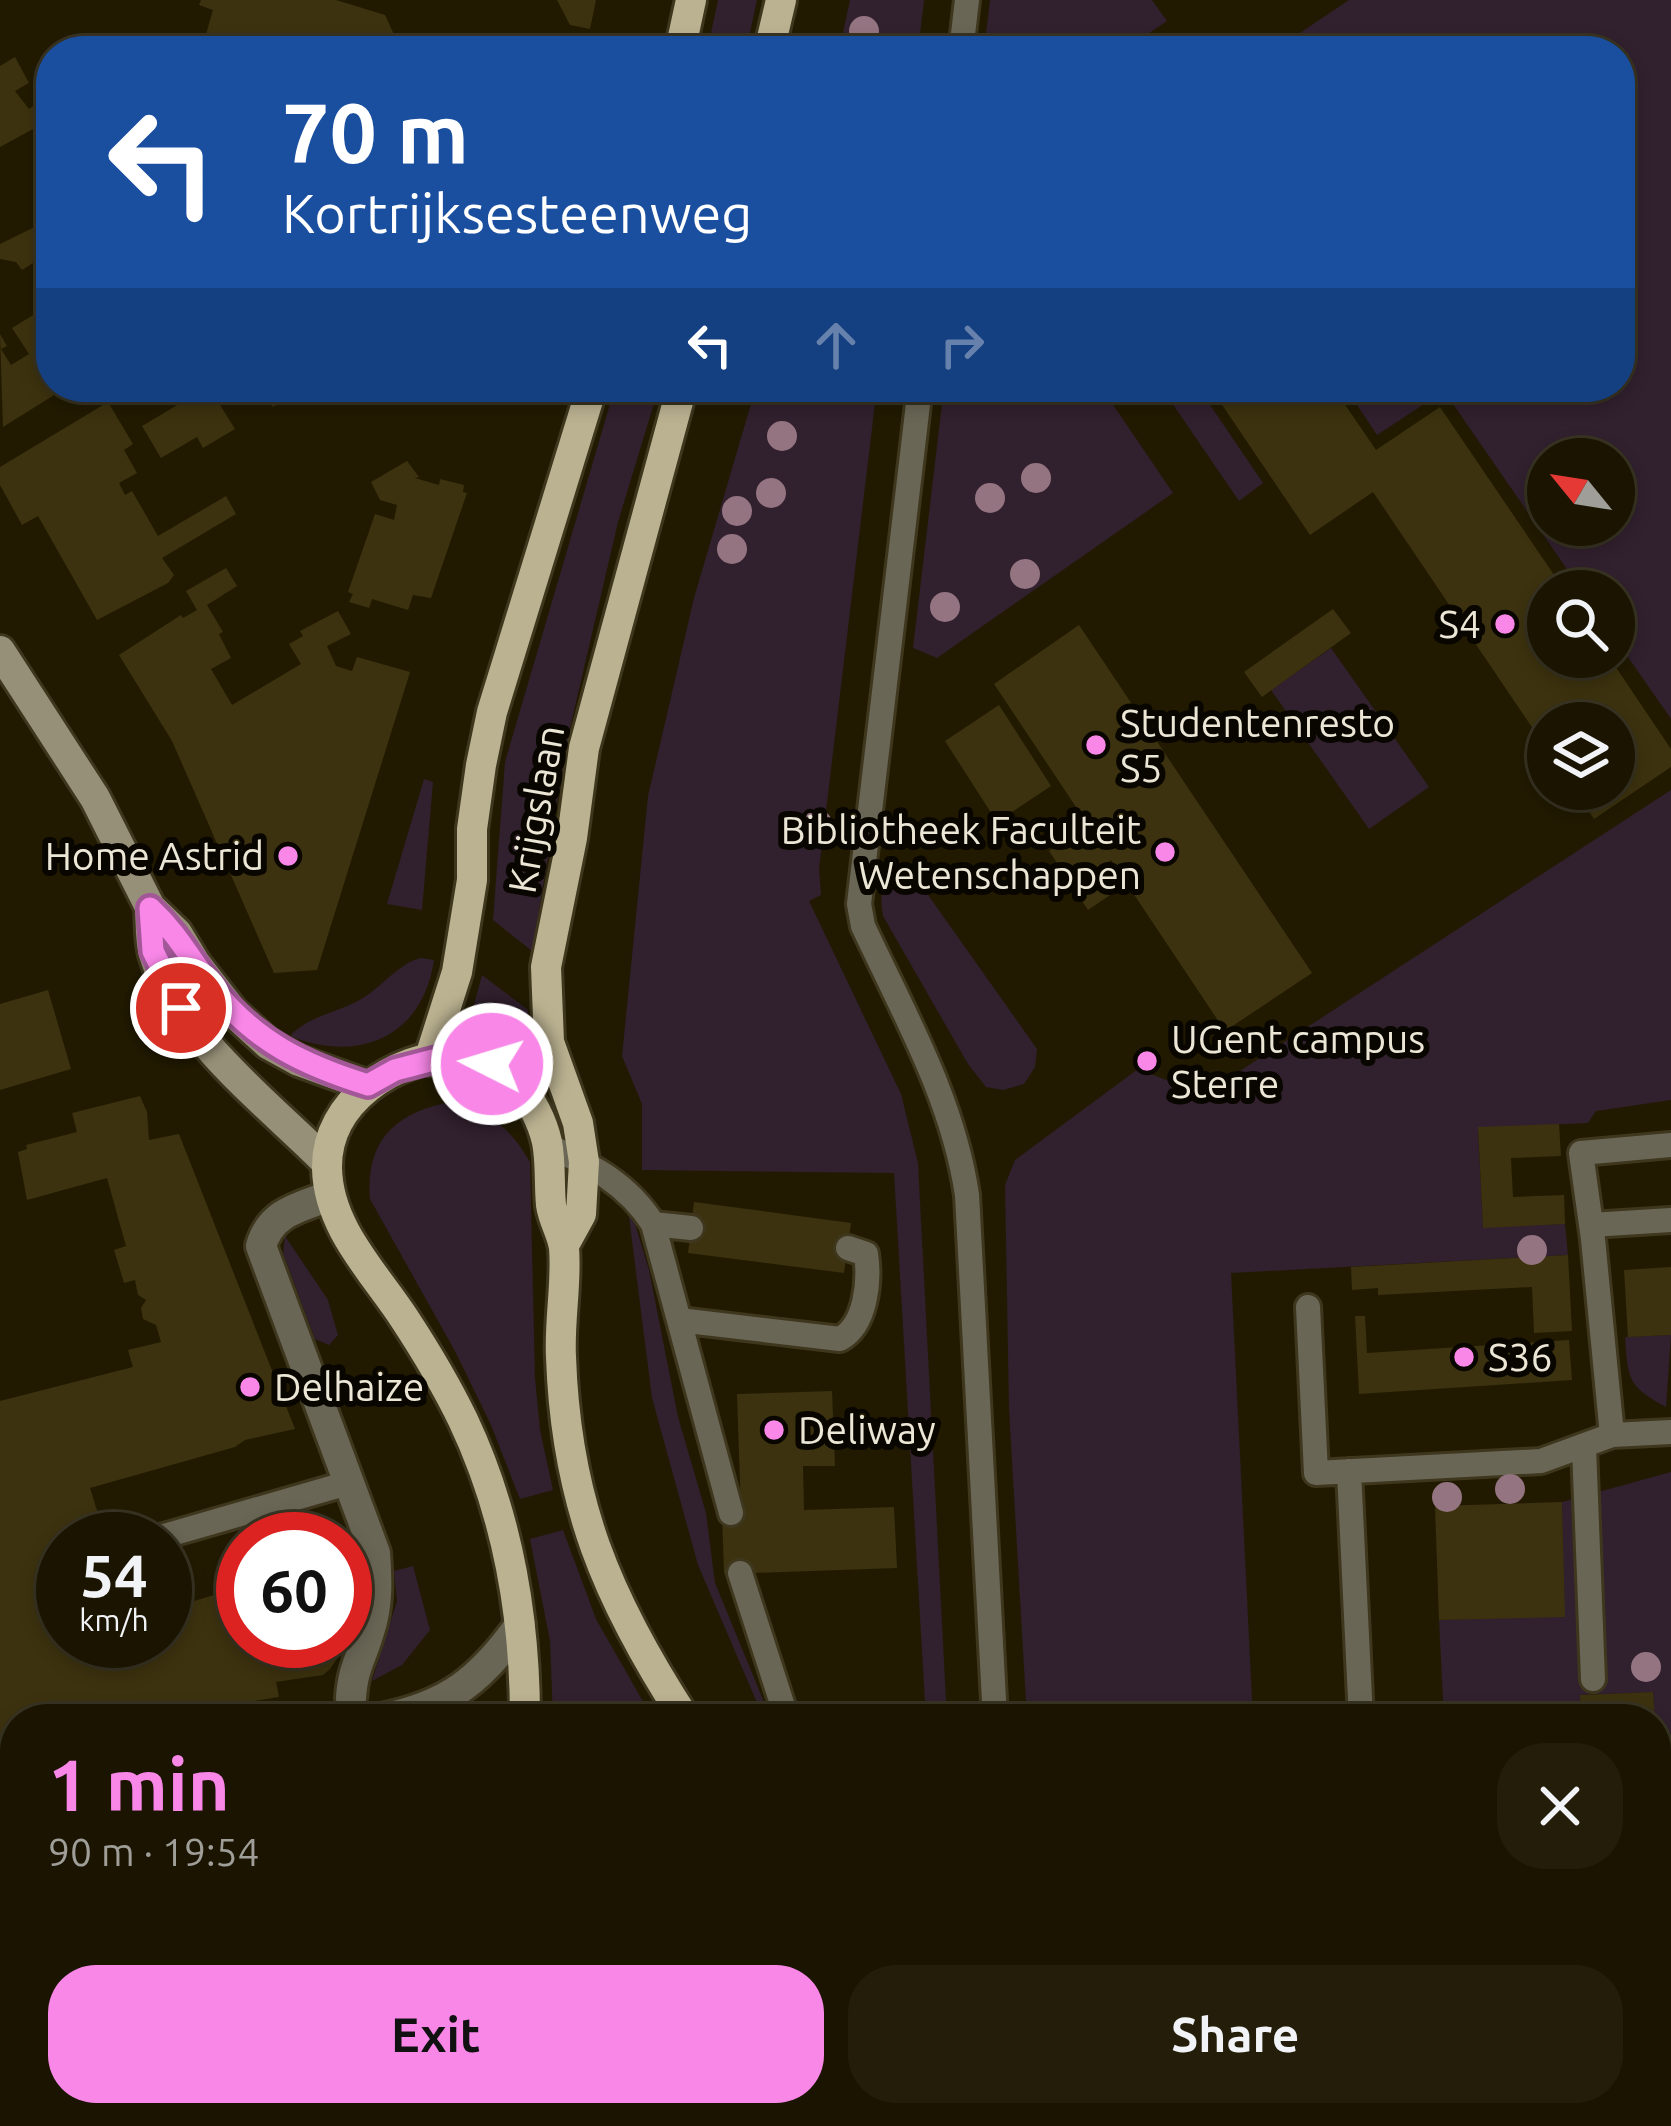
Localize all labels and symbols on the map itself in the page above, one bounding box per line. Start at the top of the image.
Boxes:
north arrow [1527,438,1635,546]
place label: S4 [1439,602,1481,645]
marker: S4 [1492,611,1518,637]
place label: Studentenresto S5 [1120,701,1395,789]
street label: Krijgslaan [500,722,571,896]
marker: Studentenresto S5 [1083,732,1109,758]
place label: Bibliotheek Faculteit Wetenschappen [781,808,1141,896]
place label: Home Astrid [45,834,264,877]
marker: Bibliotheek Faculteit Wetenschappen [1152,839,1178,865]
marker: Home Astrid [275,843,301,869]
pin [130,957,232,1059]
position arrow [429,1001,555,1127]
place label: UGent campus Sterre [1171,1017,1425,1105]
marker: UGent campus Sterre [1134,1048,1160,1074]
place label: S36 [1488,1335,1552,1378]
marker: S36 [1451,1344,1477,1370]
place label: Delhaize [274,1365,424,1408]
marker: Delhaize [237,1374,263,1400]
place label: Deliway [798,1408,936,1451]
marker: Deliway [761,1417,787,1443]
speed limit sign: 60 [216,1512,372,1668]

